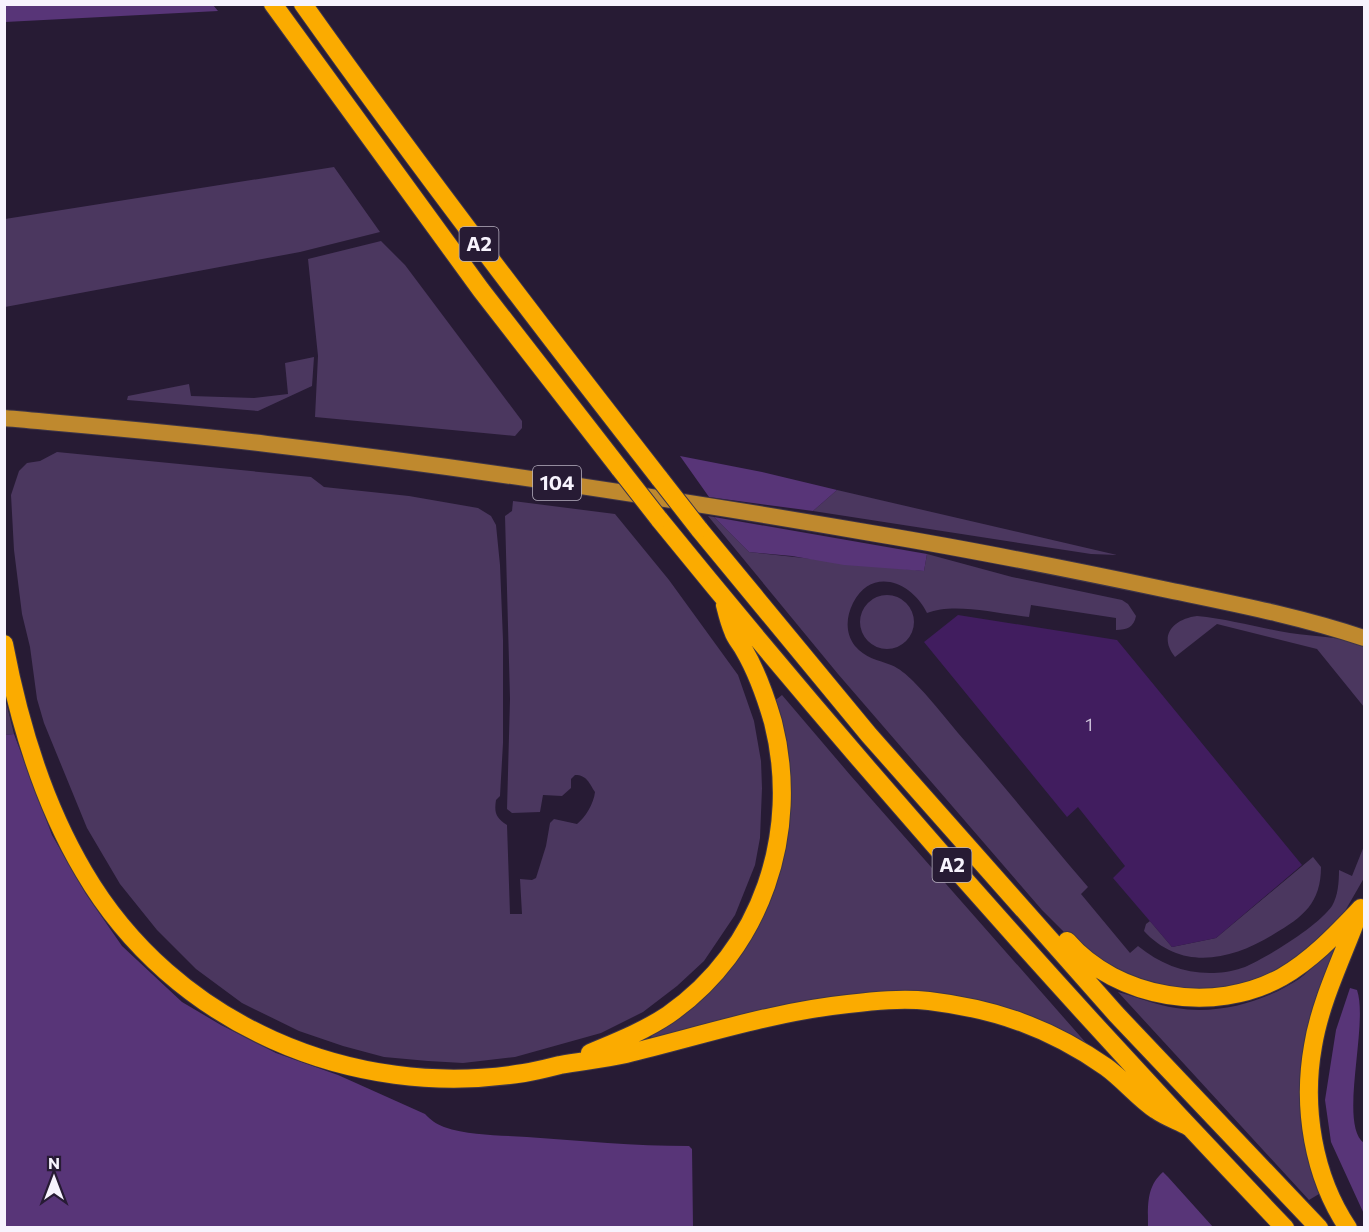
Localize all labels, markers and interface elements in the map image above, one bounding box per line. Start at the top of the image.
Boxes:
road number: A2 [460,227,498,261]
road number: 104 [533,466,581,500]
house number: 1 [1085,713,1093,735]
road number: A2 [932,848,972,882]
north arrow [24,1148,84,1208]
text: N [48,1153,60,1172]

